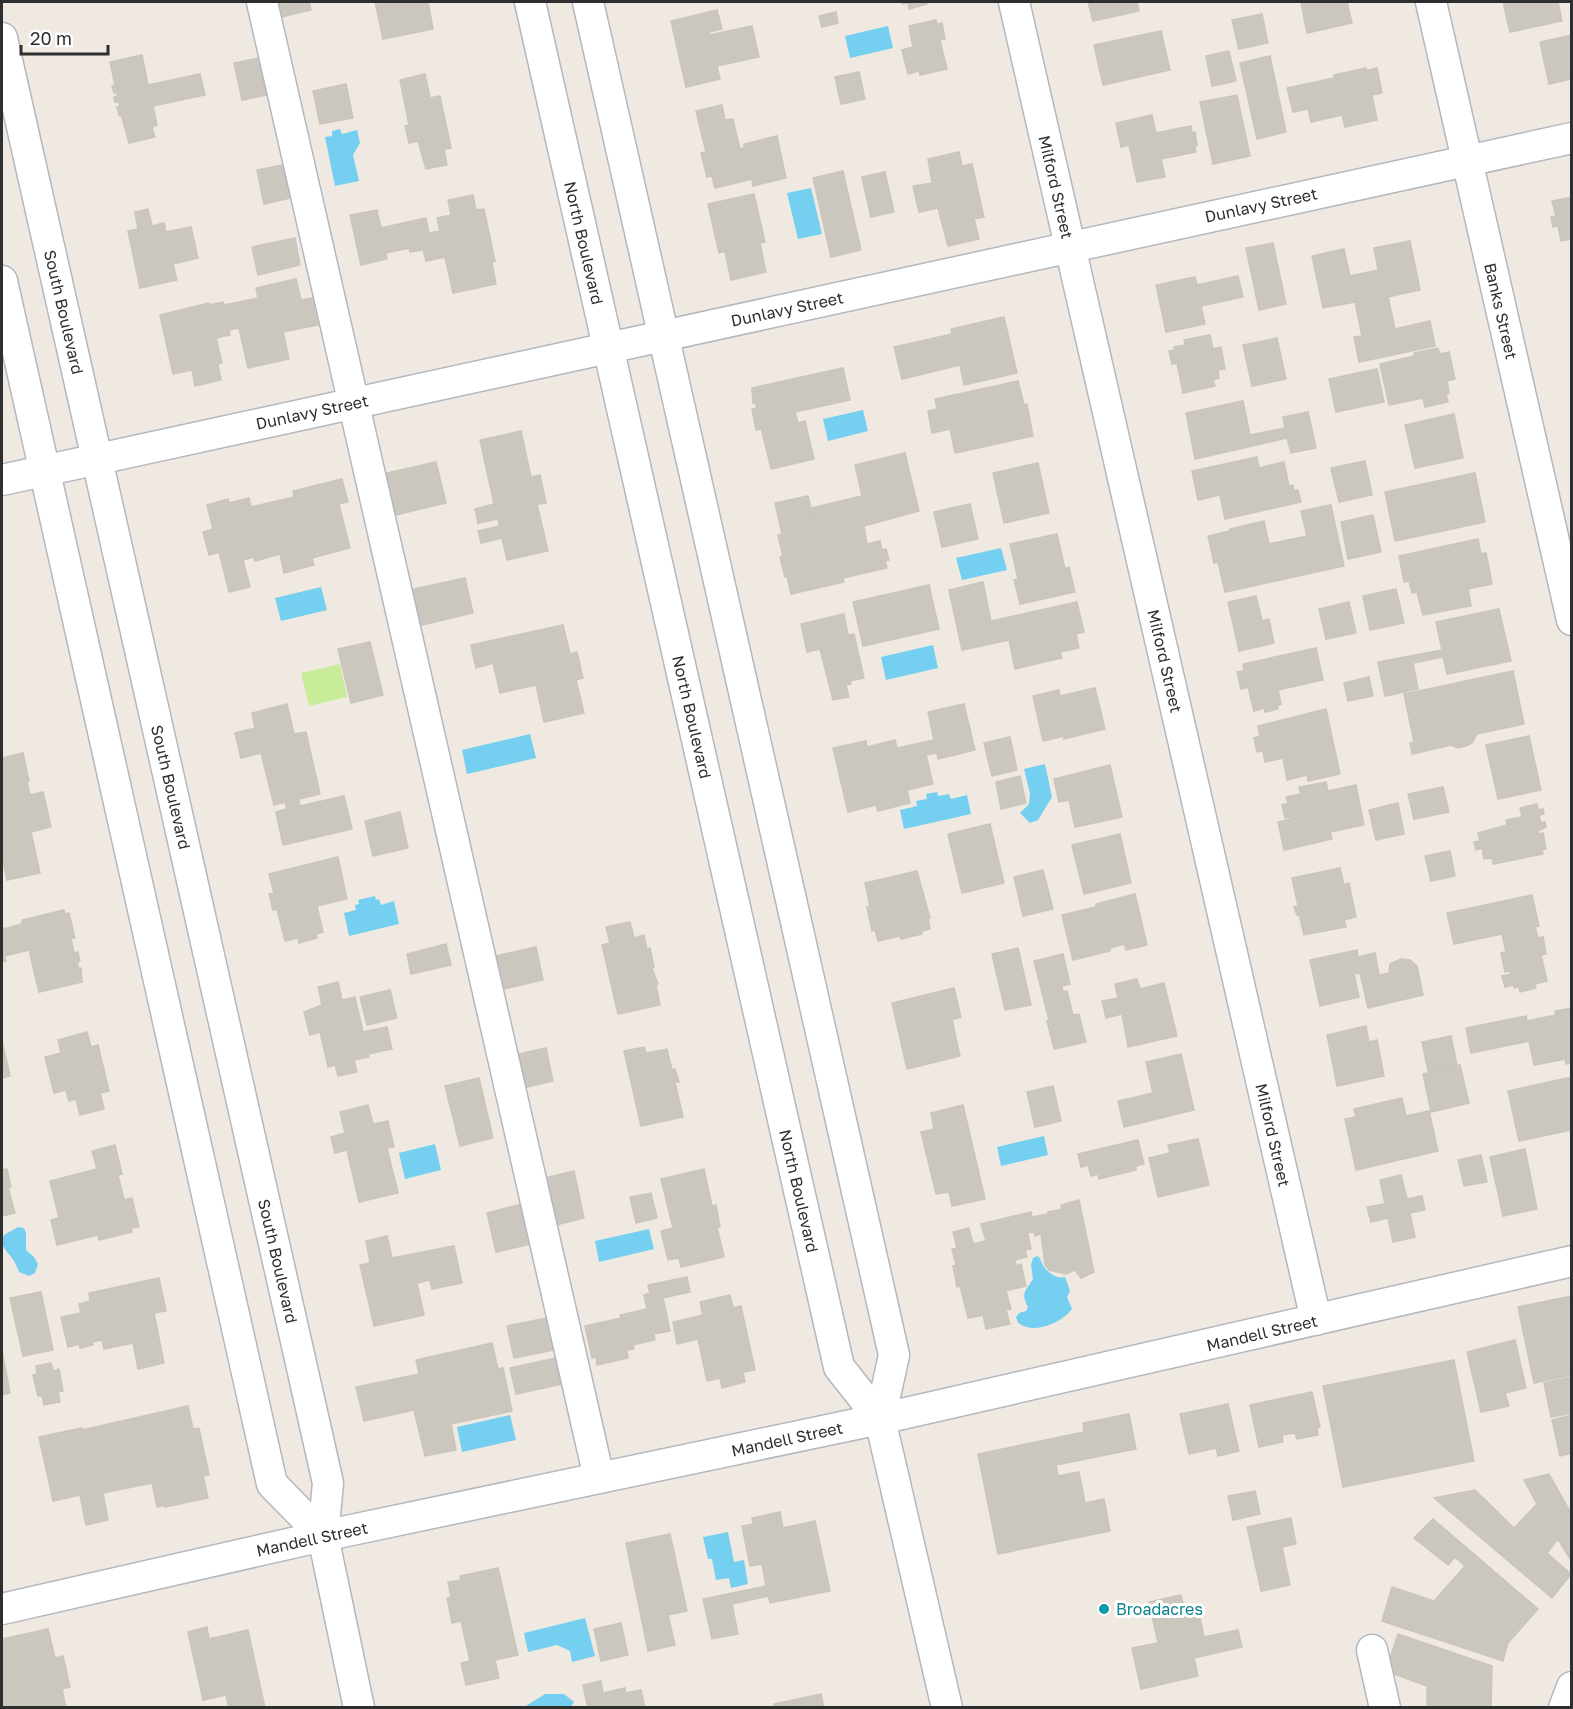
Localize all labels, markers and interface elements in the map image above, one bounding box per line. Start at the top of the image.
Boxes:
scale bar [21,18,108,56]
text: 20 m [30,27,72,49]
street label: Milford Street [1034,133,1078,241]
street label: North Boulevard [560,179,608,307]
street label: Dunlavy Street [1203,183,1319,227]
street label: South Boulevard [40,248,88,376]
street label: Banks Street [1480,261,1522,361]
street label: Dunlavy Street [729,287,845,331]
street label: Dunlavy Street [254,390,370,434]
street label: Milford Street [1143,607,1187,715]
street label: North Boulevard [668,653,716,781]
street label: South Boulevard [147,723,195,851]
street label: Milford Street [1251,1081,1295,1189]
street label: North Boulevard [775,1127,823,1255]
street label: South Boulevard [254,1197,302,1325]
street label: Mandell Street [1205,1311,1319,1355]
street label: Mandell Street [729,1417,845,1461]
street label: Mandell Street [254,1517,370,1561]
place label: Broadacres [1116,1599,1203,1619]
marker: Broadacres [1097,1602,1111,1616]

